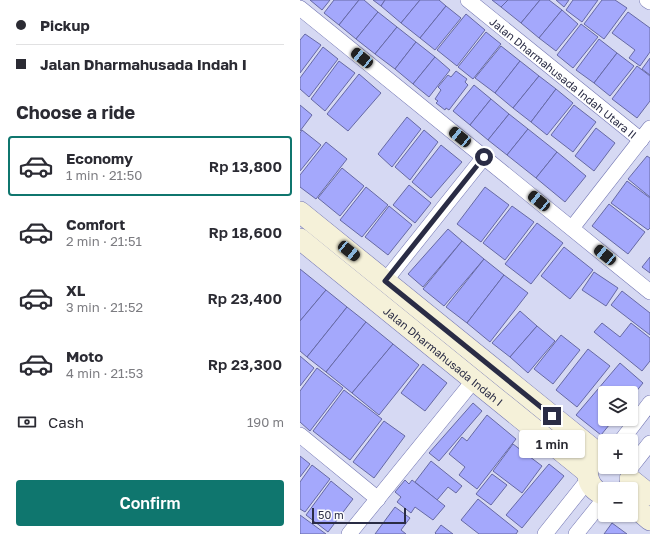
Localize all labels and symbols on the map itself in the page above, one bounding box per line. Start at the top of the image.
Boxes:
street label: Jalan Dharmahusada Indah Utara II [488,14,640,141]
car [349,46,375,70]
car [447,125,473,149]
route start [475,148,493,166]
car [526,189,552,213]
car [336,239,362,263]
car [592,243,618,267]
street label: Jalan Dharmahusada Indah I [381,303,506,408]
route end [543,407,561,425]
callout: 1 min [519,430,585,458]
scale bar [312,506,406,525]

